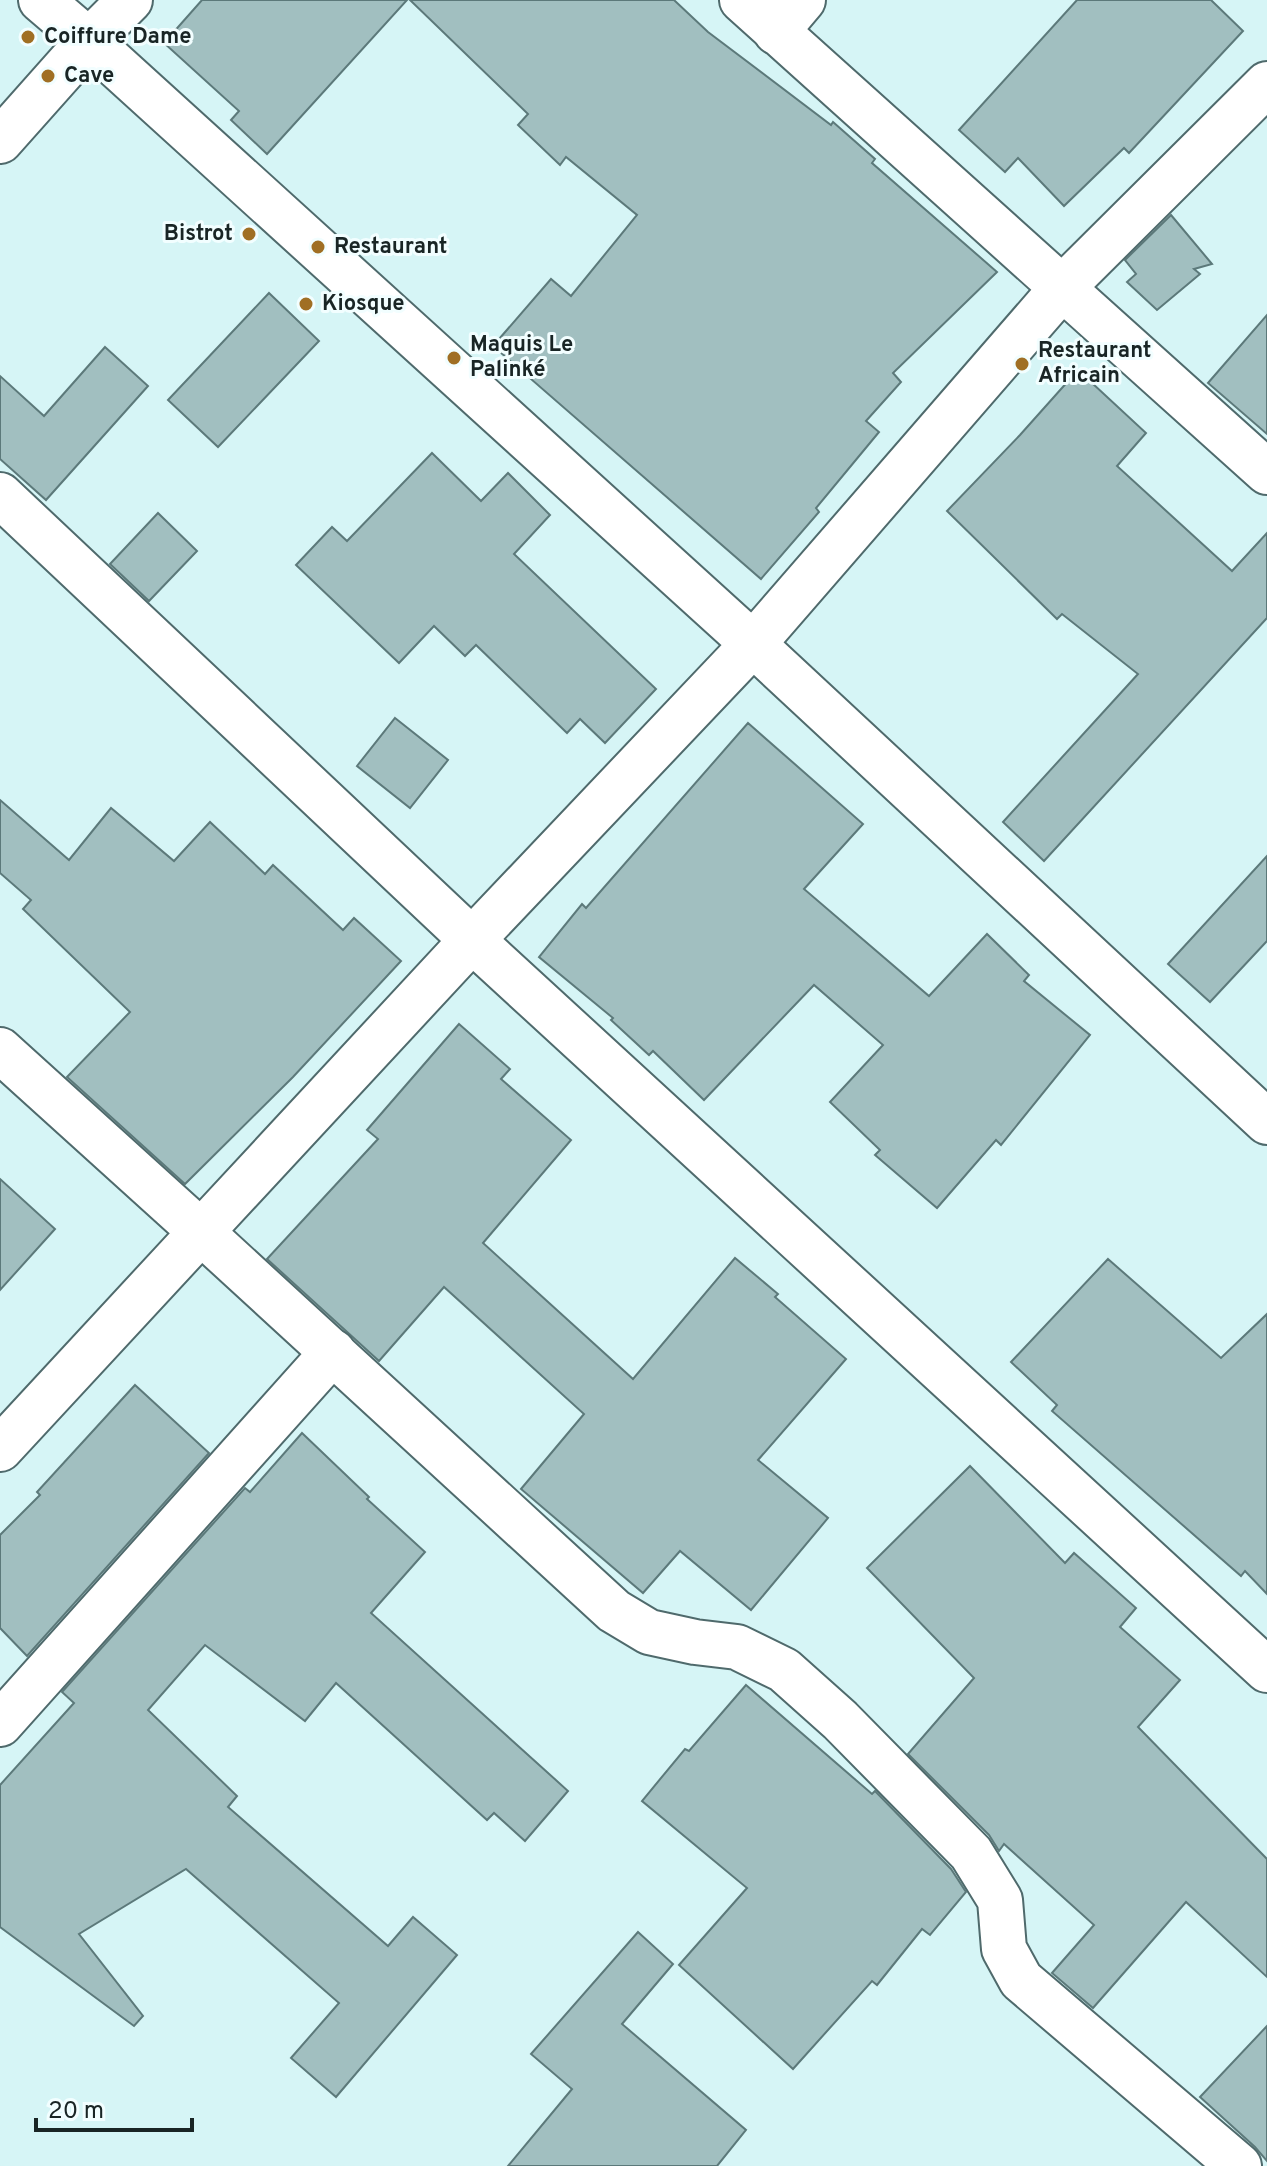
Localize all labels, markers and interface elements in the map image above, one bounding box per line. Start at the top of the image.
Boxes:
place label: Coiffure Dame [44,24,192,51]
marker: Coiffure Dame [19,28,37,46]
place label: Cave [64,63,114,90]
marker: Cave [39,67,57,85]
place label: Bistrot [164,221,233,248]
marker: Bistrot [240,225,258,243]
place label: Restaurant [334,234,448,261]
marker: Restaurant [309,238,327,256]
place label: Kiosque [322,291,404,318]
marker: Kiosque [297,295,315,313]
place label: Maquis Le Palinké [470,332,573,384]
place label: Restaurant Africain [1038,338,1152,390]
marker: Maquis Le Palinké [445,349,463,367]
marker: Restaurant Africain [1013,355,1031,373]
scale bar [36,2082,192,2132]
text: 20 m [48,2097,104,2127]

